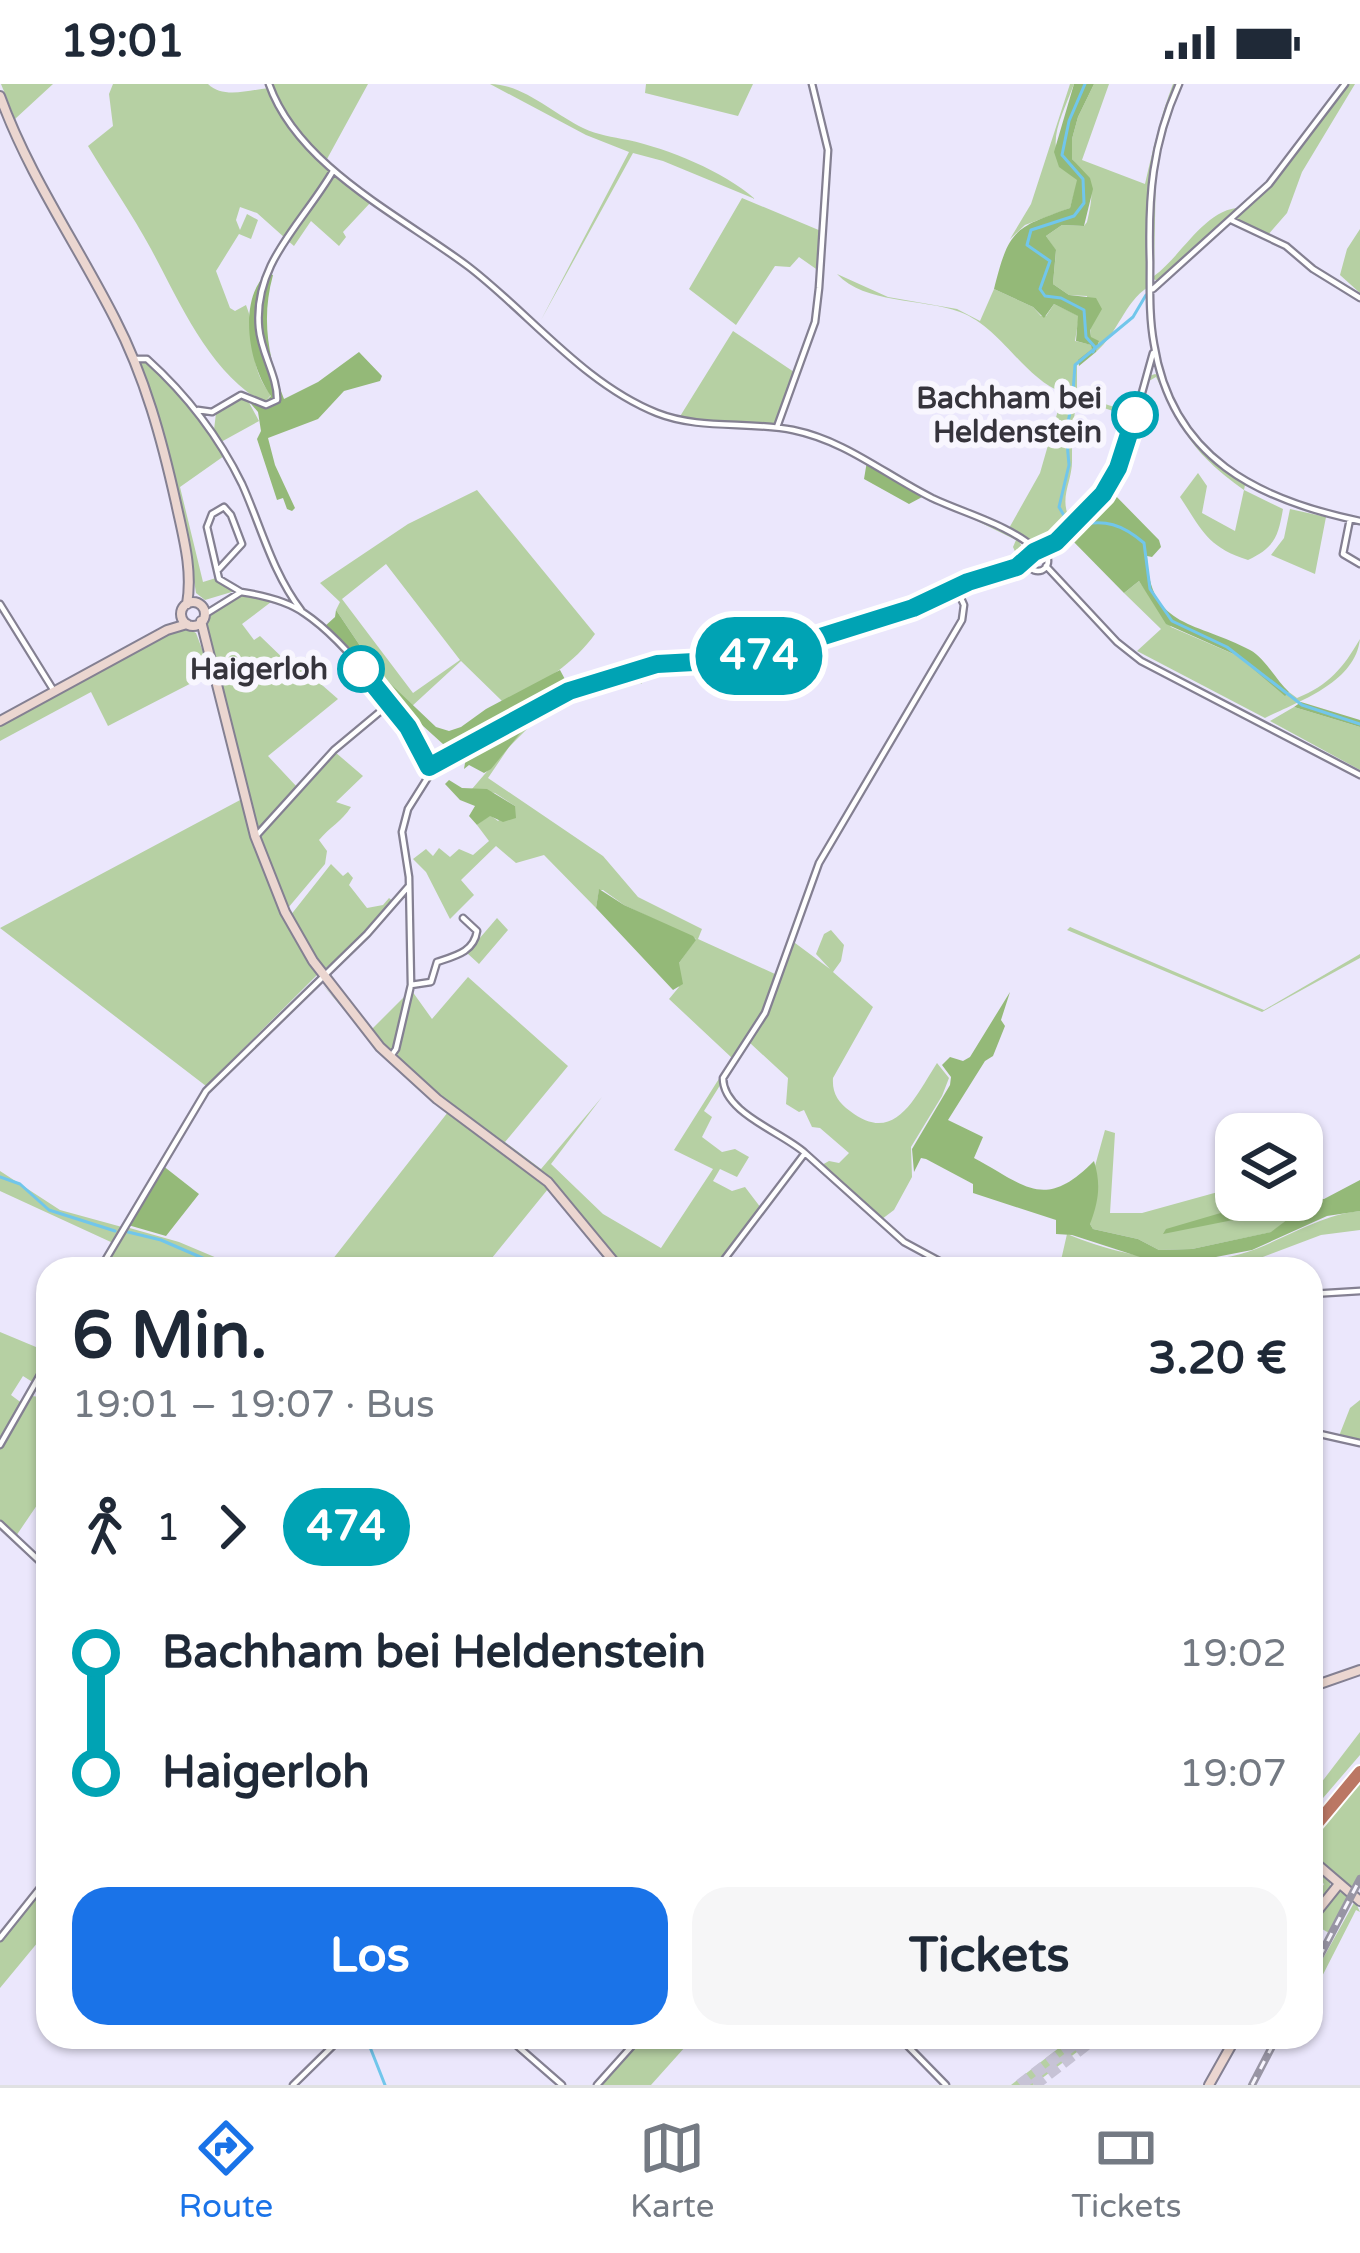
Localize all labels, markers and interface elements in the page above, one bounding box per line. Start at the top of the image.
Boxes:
text: 19:01 [60,15,185,69]
place label: Bachham bei Heldenstein [916,380,1102,451]
marker: Bachham bei Heldenstein [1113,393,1157,437]
line badge: 474 [690,617,828,695]
text: 474 [719,630,799,681]
marker: Haigerloh [339,647,383,691]
place label: Haigerloh [190,651,328,688]
map controls [1215,1113,1323,1221]
button: layers [1215,1113,1323,1221]
text: 6 Min. [72,1296,268,1376]
text: 3.20 € [1148,1332,1287,1386]
text: 19:01 – 19:07 · Bus [72,1381,435,1428]
icon: walk [72,1494,138,1560]
icon: forward [199,1494,265,1560]
text: 474 [307,1501,386,1552]
text: 1 [156,1504,181,1551]
text: Bachham bei Heldenstein [162,1626,706,1680]
text: 19:02 [1179,1630,1287,1677]
text: Haigerloh [162,1746,370,1800]
text: 19:07 [1179,1750,1287,1797]
button: Los [72,1887,668,2025]
button: Tickets [692,1887,1287,2025]
tab: Route [178,2115,273,2226]
tab: Karte [630,2115,714,2226]
tab: Tickets [1071,2115,1182,2226]

